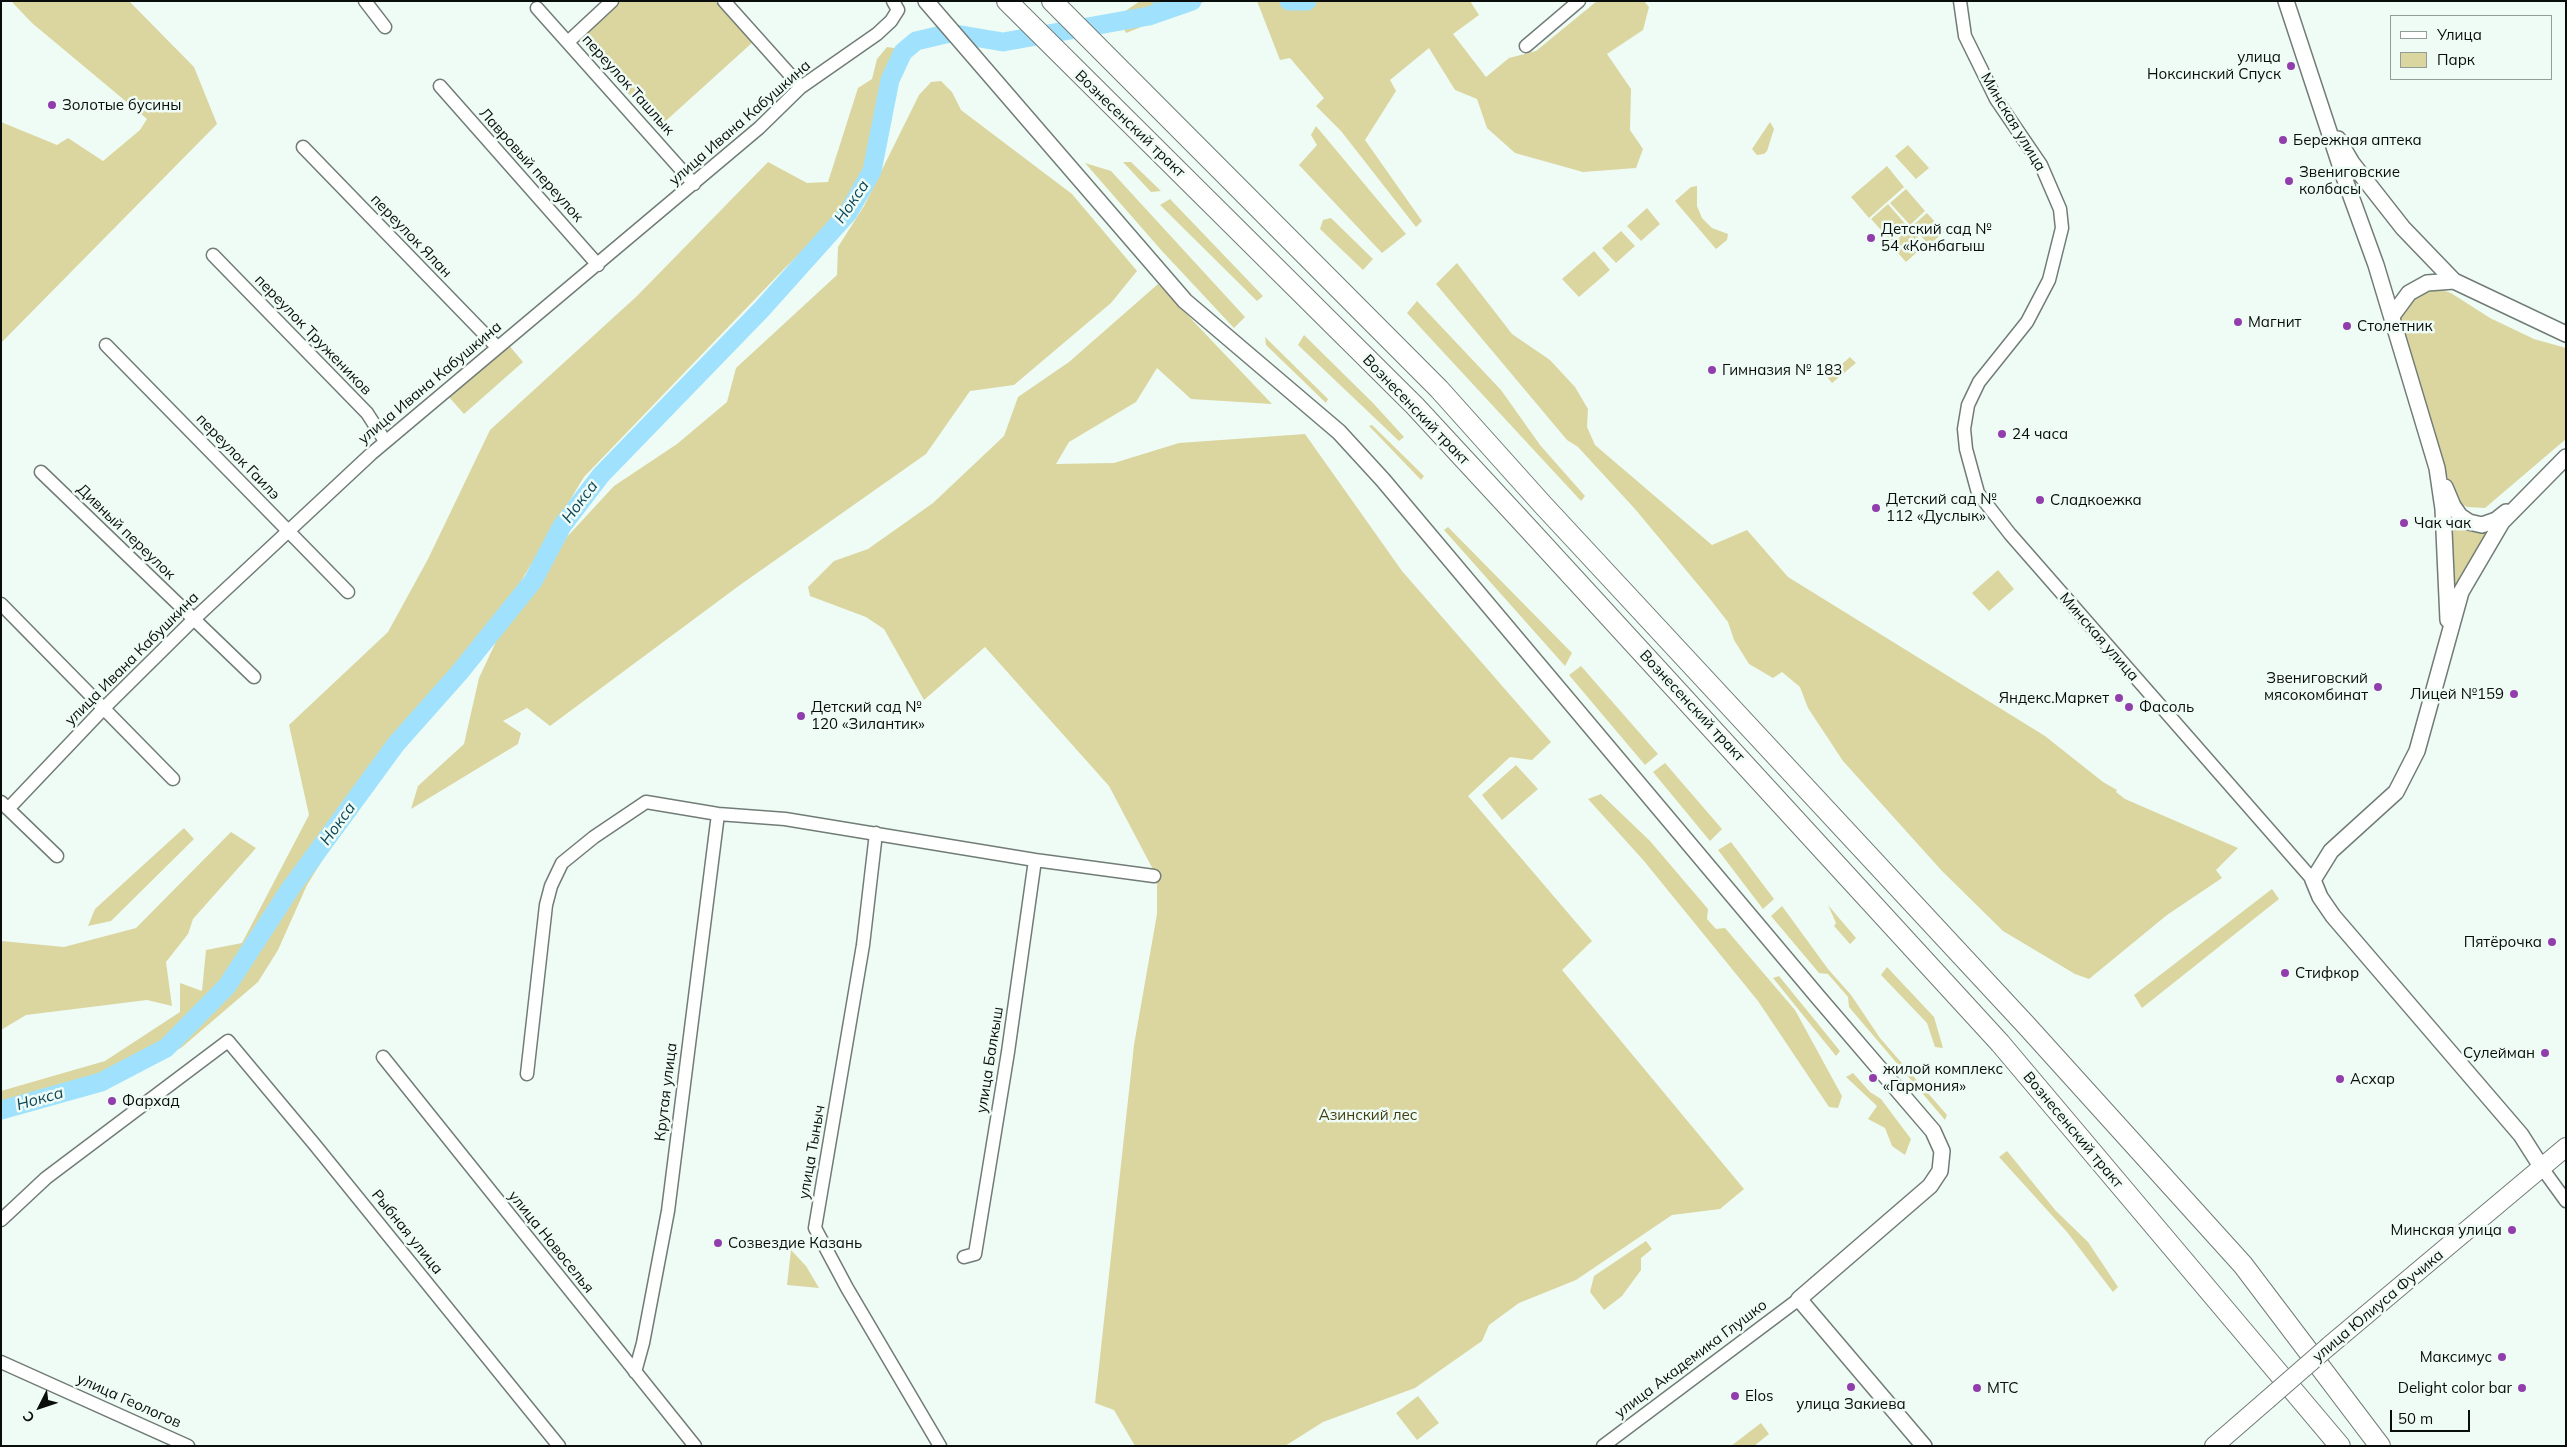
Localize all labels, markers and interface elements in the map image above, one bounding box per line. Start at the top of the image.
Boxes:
legend [2390,15,2552,80]
text: Улица [2437,25,2482,44]
street label: переулок Ташлык [578,31,678,139]
place label: улица Ноксинский Спуск [2147,48,2281,83]
text: Парк [2437,50,2475,69]
street label: улица Ивана Кабушкина [666,57,814,189]
marker: улица Ноксинский Спуск [2285,60,2297,72]
street label: Вознесенский тракт [1071,67,1189,181]
street label: Минская улица [1977,70,2049,174]
place label: Золотые бусины [62,96,181,114]
marker: Золотые бусины [46,99,58,111]
street label: Лавровый переулок [475,104,587,226]
place label: Бережная аптека [2293,131,2422,149]
marker: Бережная аптека [2277,134,2289,146]
place label: Звениговские колбасы [2299,163,2400,198]
marker: Звениговские колбасы [2283,175,2295,187]
water label: Нокса [831,177,873,227]
street label: переулок Ялан [367,191,455,281]
place label: Детский сад № 54 «Конбагыш [1881,220,1992,255]
marker: Детский сад № 54 «Конбагыш [1865,232,1877,244]
street label: переулок Тружеников [251,271,375,399]
place label: Магнит [2248,313,2301,331]
marker: Магнит [2232,316,2244,328]
place label: Столетник [2357,317,2433,335]
street label: улица Ивана Кабушкина [355,318,505,448]
marker: Столетник [2341,320,2353,332]
street label: Вознесенский тракт [1359,351,1473,469]
place label: Гимназия № 183 [1722,361,1842,379]
marker: Гимназия № 183 [1706,364,1718,376]
street label: переулок Гаилэ [192,410,284,504]
place label: 24 часа [2012,425,2068,443]
marker: 24 часа [1996,428,2008,440]
water label: Нокса [558,477,602,527]
street label: Дивный переулок [73,480,179,584]
place label: Детский сад № 112 «Дуслык» [1886,490,1997,525]
place label: Сладкоежка [2050,491,2142,509]
marker: Сладкоежка [2034,494,2046,506]
marker: Детский сад № 112 «Дуслык» [1870,502,1882,514]
place label: Чак чак [2414,514,2471,532]
marker: Чак чак [2398,517,2410,529]
street label: улица Ивана Кабушкина [61,588,203,730]
street label: Минская улица [2056,589,2142,685]
street label: Вознесенский тракт [1636,646,1748,766]
place label: Звениговский мясокомбинат [2264,669,2368,704]
marker: Звениговский мясокомбинат [2372,681,2384,693]
place label: Лицей №159 [2410,685,2504,703]
marker: Лицей №159 [2508,688,2520,700]
place label: Яндекс.Маркет [1999,689,2109,707]
marker: Яндекс.Маркет [2113,692,2125,704]
place label: Детский сад № 120 «Зилантик» [811,698,925,733]
place label: Фасоль [2139,698,2194,716]
marker: Фасоль [2123,701,2135,713]
marker: Детский сад № 120 «Зилантик» [795,710,807,722]
water label: Нокса [316,799,360,849]
place label: Пятёрочка [2464,933,2542,951]
marker: Пятёрочка [2546,936,2558,948]
place label: Стифкор [2295,964,2359,982]
marker: Стифкор [2279,967,2291,979]
street label: улица Балкыш [973,1006,1007,1114]
street label: Крутая улица [651,1042,681,1142]
place label: Сулейман [2463,1044,2535,1062]
marker: Сулейман [2539,1047,2551,1059]
place label: жилой комплекс «Гармония» [1883,1060,2003,1095]
street label: Вознесенский тракт [2019,1068,2127,1192]
place label: Асхар [2350,1070,2395,1088]
marker: жилой комплекс «Гармония» [1867,1072,1879,1084]
marker: Асхар [2334,1073,2346,1085]
water label: Нокса [14,1083,66,1115]
place label: Фархад [122,1092,180,1110]
marker: Фархад [106,1095,118,1107]
street label: улица Тыныч [795,1104,829,1200]
park label: Азинский лес [1319,1106,1417,1124]
street label: Рыбная улица [367,1186,447,1278]
street label: улица Новоселья [504,1187,598,1297]
place label: Минская улица [2391,1221,2502,1239]
marker: Минская улица [2506,1224,2518,1236]
place label: Созвездие Казань [728,1234,862,1252]
marker: Созвездие Казань [712,1237,724,1249]
street label: улица Юлиуса Фучика [2309,1246,2447,1366]
street label: улица Академика Глушко [1611,1296,1771,1422]
place label: Максимус [2420,1348,2492,1366]
marker: Максимус [2496,1351,2508,1363]
street label: улица Геологов [74,1370,184,1432]
place label: МТС [1987,1379,2019,1397]
place label: Delight color bar [2398,1379,2512,1397]
marker: улица Закиева [1845,1381,1857,1393]
north arrow [15,1382,65,1432]
marker: МТС [1971,1382,1983,1394]
marker: Delight color bar [2516,1382,2528,1394]
place label: Elos [1745,1387,1773,1405]
marker: Elos [1729,1390,1741,1402]
place label: улица Закиева [1796,1395,1906,1413]
scale bar [2392,1400,2472,1432]
text: С [19,1407,39,1426]
text: 50 m [2398,1409,2433,1428]

